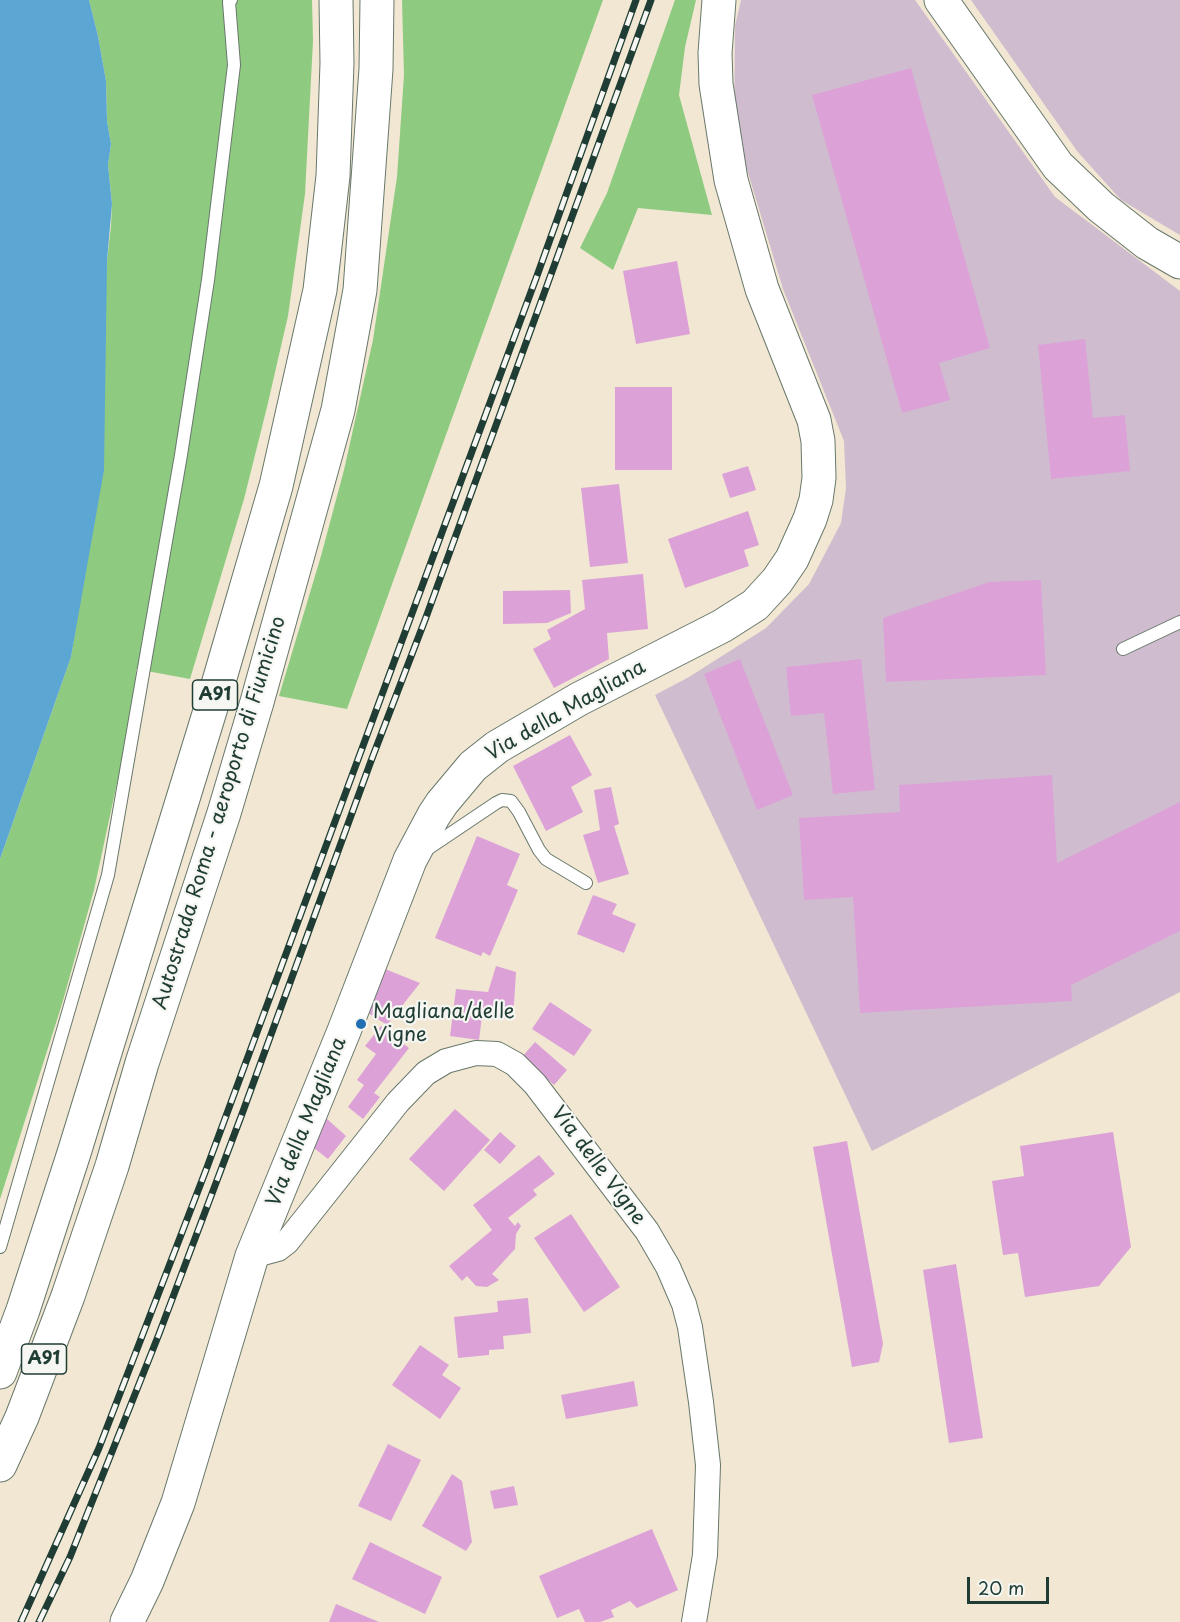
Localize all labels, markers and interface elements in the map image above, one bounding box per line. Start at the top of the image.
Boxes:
street label: Autostrada Roma - aeroporto di Fiumicino [149,614,291,1012]
street label: Via della Magliana [482,656,650,766]
road number: A91 [192,680,238,710]
place label: Magliana/delle Vigne [373,1000,515,1047]
marker: Magliana/delle Vigne [354,1017,368,1031]
street label: Via della Magliana [262,1034,352,1210]
street label: Via delle Vigne [546,1102,650,1230]
road number: A91 [22,1344,66,1374]
scale bar [970,1565,1052,1603]
text: 20 m [978,1574,1024,1601]

